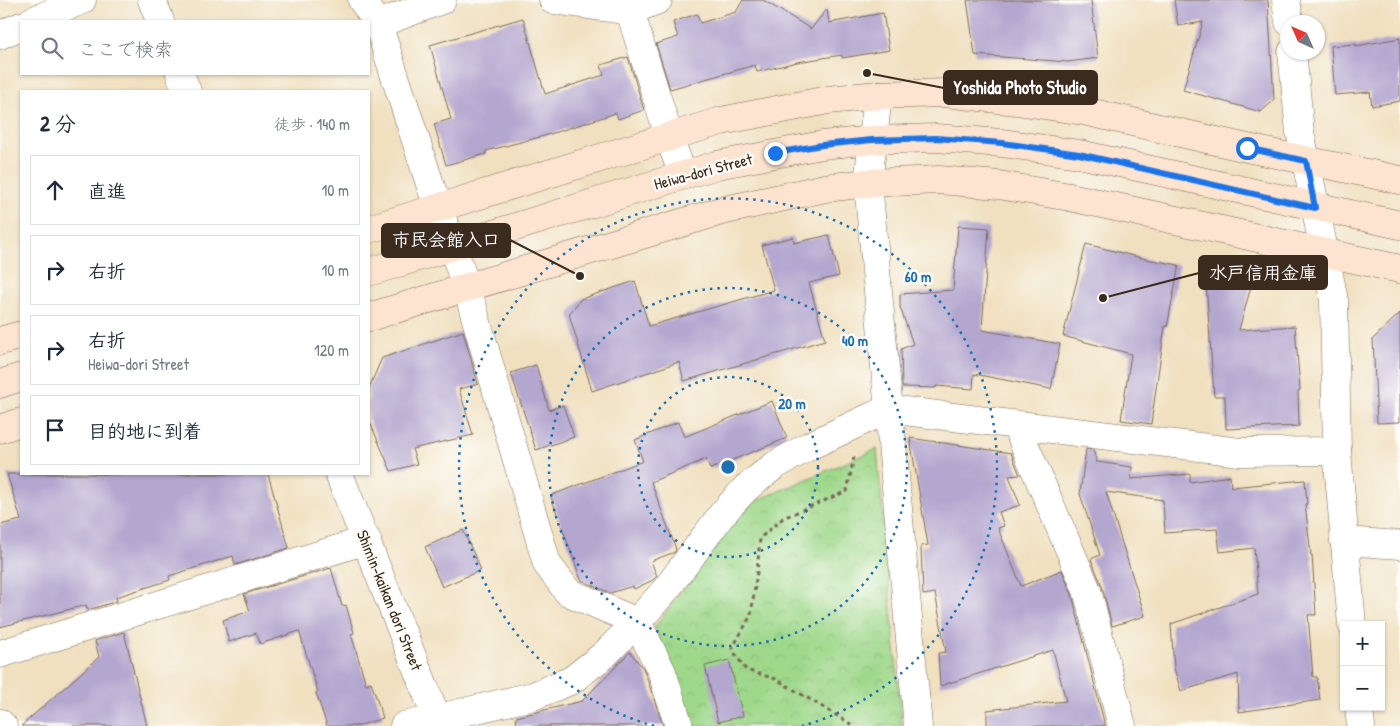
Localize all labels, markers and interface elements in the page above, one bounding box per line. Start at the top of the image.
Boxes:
north arrow [1280,15,1325,60]
search box [20,20,370,75]
icon: search [38,34,66,62]
text: ここで検索 [78,36,173,62]
callout: Yoshida Photo Studio [944,71,1097,104]
text: Yoshida Photo Studio [954,75,1087,100]
text: 2 分 [40,109,76,138]
text: 徒歩 · 140 m [274,113,350,135]
route start [1236,137,1259,160]
route end [764,142,787,165]
street label: Heiwa-dori Street [651,147,755,195]
icon: ahead [41,176,69,204]
text: 直進 [88,178,126,204]
text: 10 m [321,179,349,201]
callout: 市民会館入口 [382,224,510,257]
text: 市民会館入口 [392,227,500,252]
icon: right [41,256,69,284]
callout: 水戸信用金庫 [1199,256,1327,289]
text: 右折 [88,258,126,284]
text: 10 m [321,259,349,281]
text: 水戸信用金庫 [1209,260,1317,285]
text: 60 m [905,266,931,287]
text: 右折 [88,327,126,353]
text: 40 m [842,330,868,351]
icon: right [41,336,69,364]
text: 120 m [314,339,349,361]
text: Heiwa-dori Street [88,353,189,375]
text: 20 m [778,393,806,414]
icon: arrive [41,416,69,444]
text: 目的地に到着 [88,418,202,444]
centre of rings [719,458,737,476]
street label: Shimin-kaikan dori Street [352,527,428,674]
map controls [1340,621,1385,711]
button: + [1340,621,1385,666]
button: − [1340,666,1385,711]

